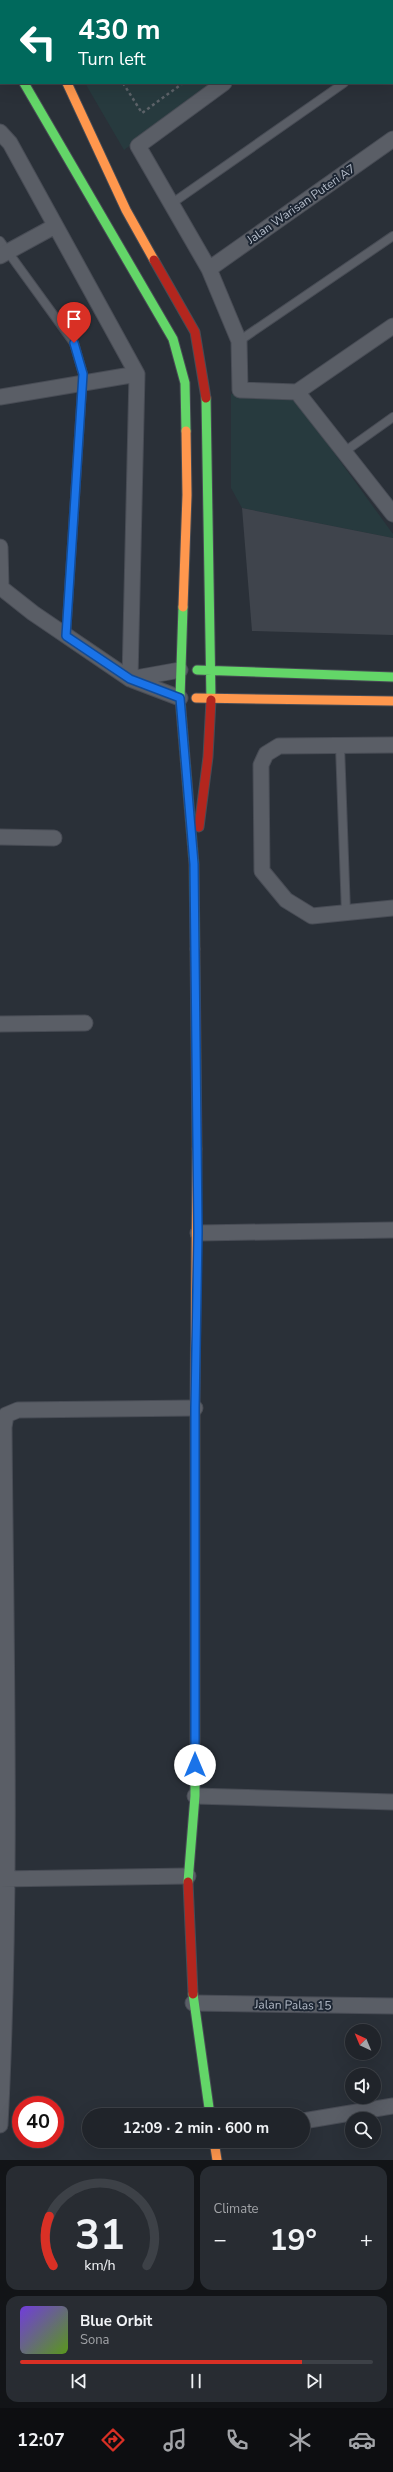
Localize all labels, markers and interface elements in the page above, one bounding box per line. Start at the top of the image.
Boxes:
text: 430 m [78,11,161,49]
icon: left [12,16,64,68]
text: Turn left [78,47,146,71]
street label: Jalan Warisan Puteri A7 [243,160,358,248]
pin [57,302,91,343]
icon: arrive [63,308,85,330]
position arrow [174,1744,216,1786]
street label: Jalan Palas 15 [253,1996,332,2014]
north arrow [345,2024,381,2060]
map controls [345,2024,381,2148]
button: sound [345,2068,381,2104]
speed limit sign: 40 [12,2096,64,2148]
button: search [345,2112,381,2148]
text: 12:09 · 2 min · 600 m [123,2118,269,2138]
text: Climate [214,2200,259,2218]
text: 31 [75,2207,125,2264]
text: 19° [270,2220,317,2261]
text: − [214,2225,227,2255]
text: + [360,2225,373,2255]
text: km/h [84,2256,115,2275]
text: Blue Orbit [80,2311,152,2331]
text: Sona [80,2331,110,2349]
icon: previous [68,2370,90,2392]
icon: pause [185,2370,207,2392]
icon: next [303,2370,325,2392]
icon: directions [99,2426,127,2454]
icon: music [161,2426,189,2454]
icon: phone [223,2426,251,2454]
icon: climate [286,2426,314,2454]
icon: car [348,2426,376,2454]
text: 12:07 [17,2428,65,2452]

